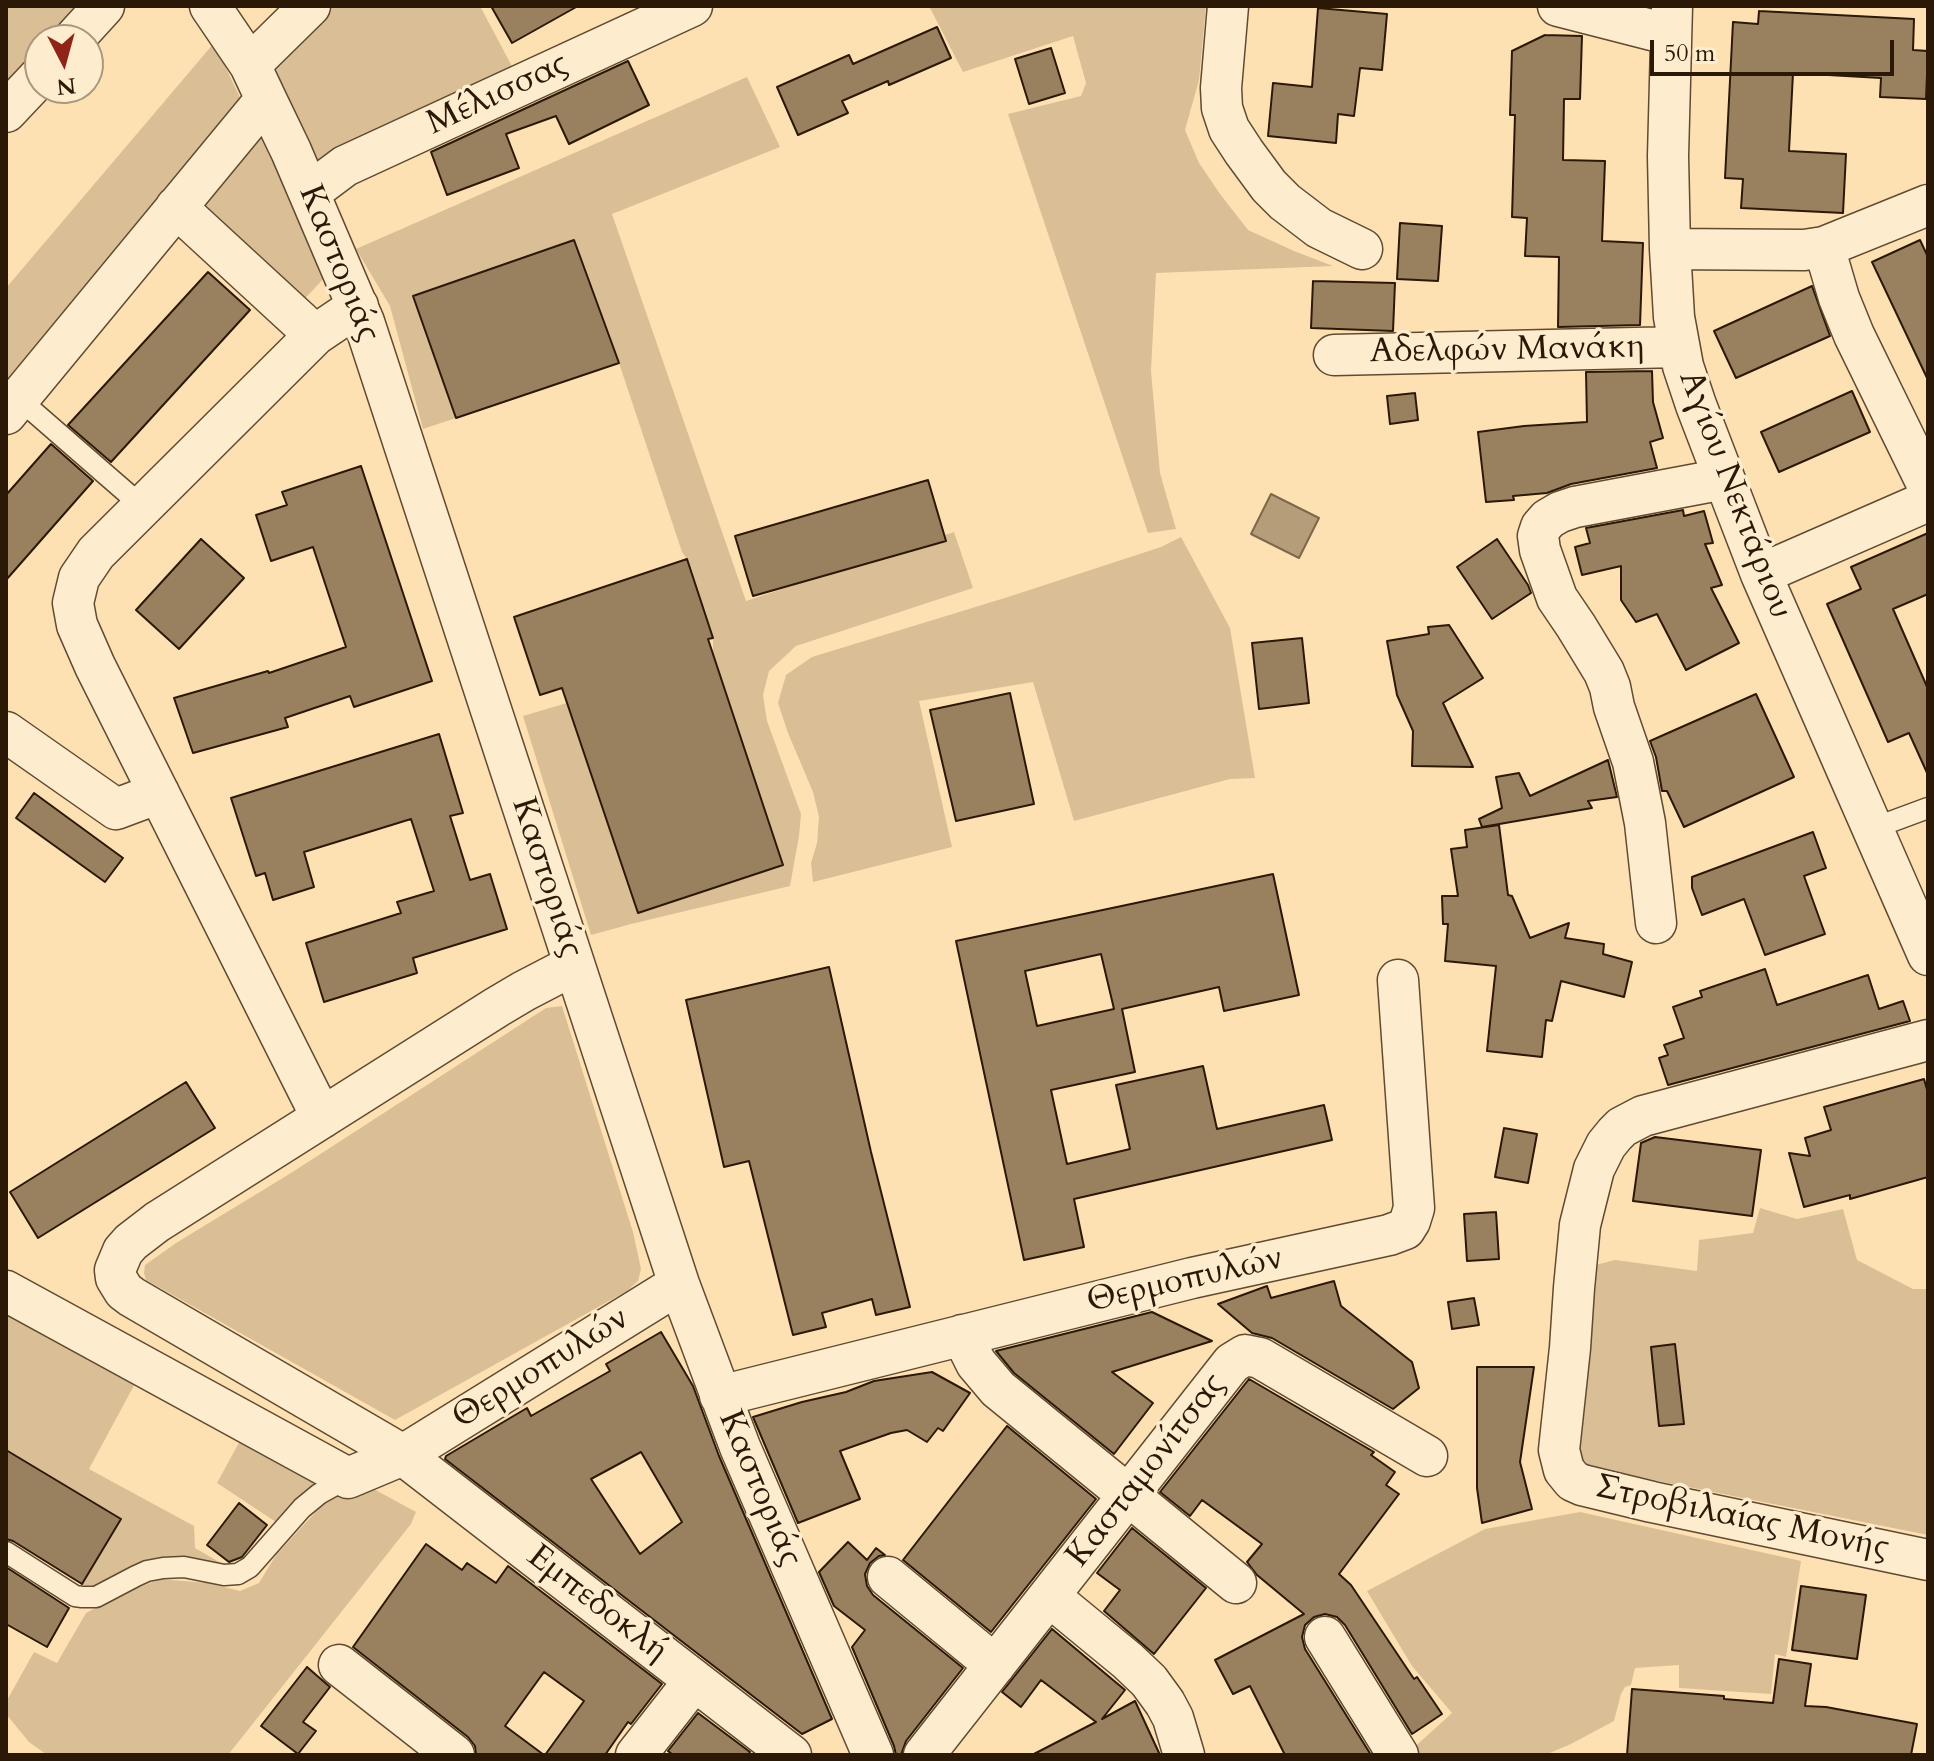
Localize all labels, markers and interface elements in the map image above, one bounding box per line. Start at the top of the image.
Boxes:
north arrow [24,24,104,104]
scale bar [1654,24,1898,74]
text: 50 m [1664,37,1715,70]
street label: Μέλισσας [421,45,575,145]
text: N [55,70,77,102]
street label: Καστοριάς [288,180,388,348]
street label: Αδελφών Μανάκη [1369,328,1645,374]
street label: Αγίου Νεκτάριου [1668,365,1800,625]
street label: Καστοριάς [501,793,591,963]
street label: Θερμοπυλών [1083,1239,1287,1323]
street label: Θερμοπυλών [446,1299,636,1439]
street label: Κασταμονίτσας [1059,1366,1235,1576]
street label: Καστοριάς [708,1405,810,1573]
street label: Στροβιλαίας Μονής [1592,1468,1892,1570]
street label: Εμπεδοκλή [518,1537,676,1673]

